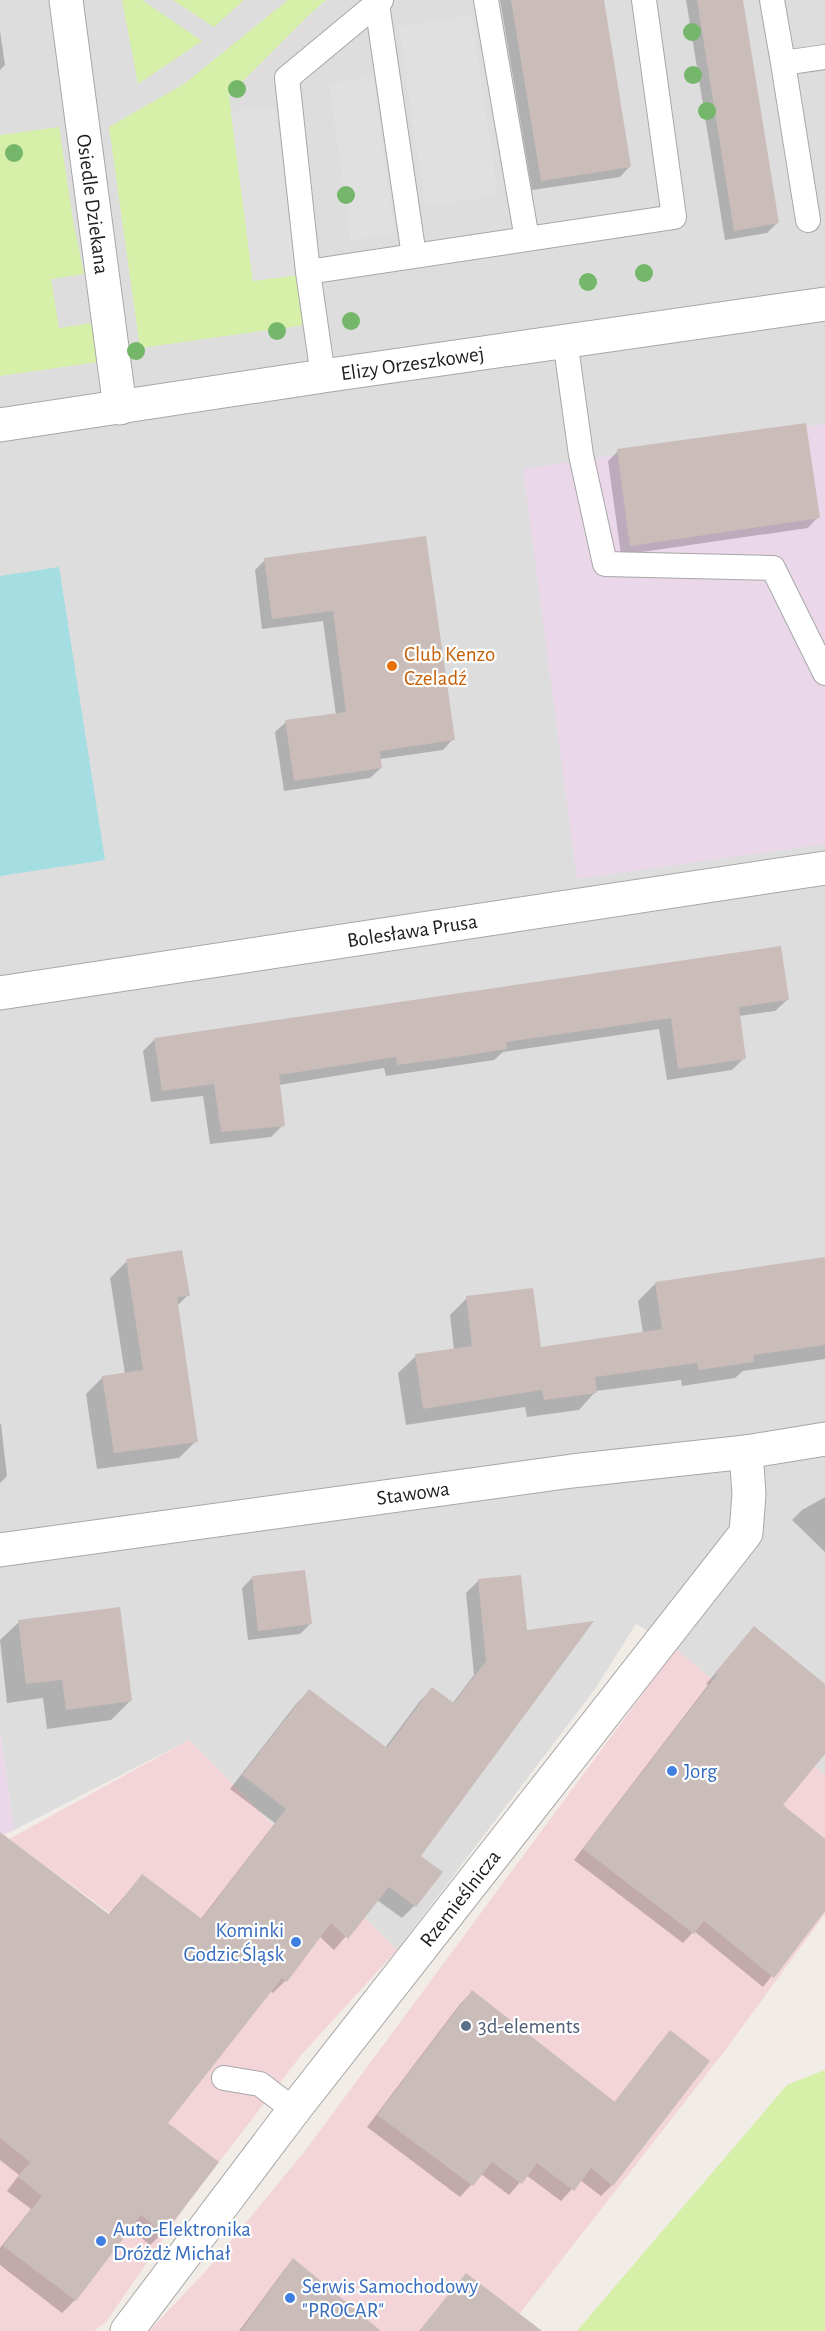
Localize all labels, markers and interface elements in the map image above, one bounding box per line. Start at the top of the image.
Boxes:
street label: Osiedle Dziekana [73,133,113,276]
street label: Elizy Orzeszkowej [339,343,485,384]
place label: Club Kenzo Czeladź [404,644,495,689]
marker: Club Kenzo Czeladź [385,659,399,673]
street label: Bolesława Prusa [346,910,479,951]
street label: Stawowa [375,1477,451,1508]
place label: Jorg [684,1761,718,1782]
marker: Jorg [665,1764,679,1778]
street label: Rzemieślnicza [416,1846,504,1951]
place label: Kominki Godzic Śląsk [183,1920,284,1965]
marker: Kominki Godzic Śląsk [289,1935,303,1949]
place label: 3d-elements [478,2016,580,2037]
marker: 3d-elements [459,2019,473,2033]
place label: Auto-Elektronika Dróżdż Michał [113,2219,251,2264]
marker: Auto-Elektronika Dróżdż Michał [94,2234,108,2248]
place label: Serwis Samochodowy "PROCAR" [302,2276,478,2321]
marker: Serwis Samochodowy "PROCAR" [283,2291,297,2305]

